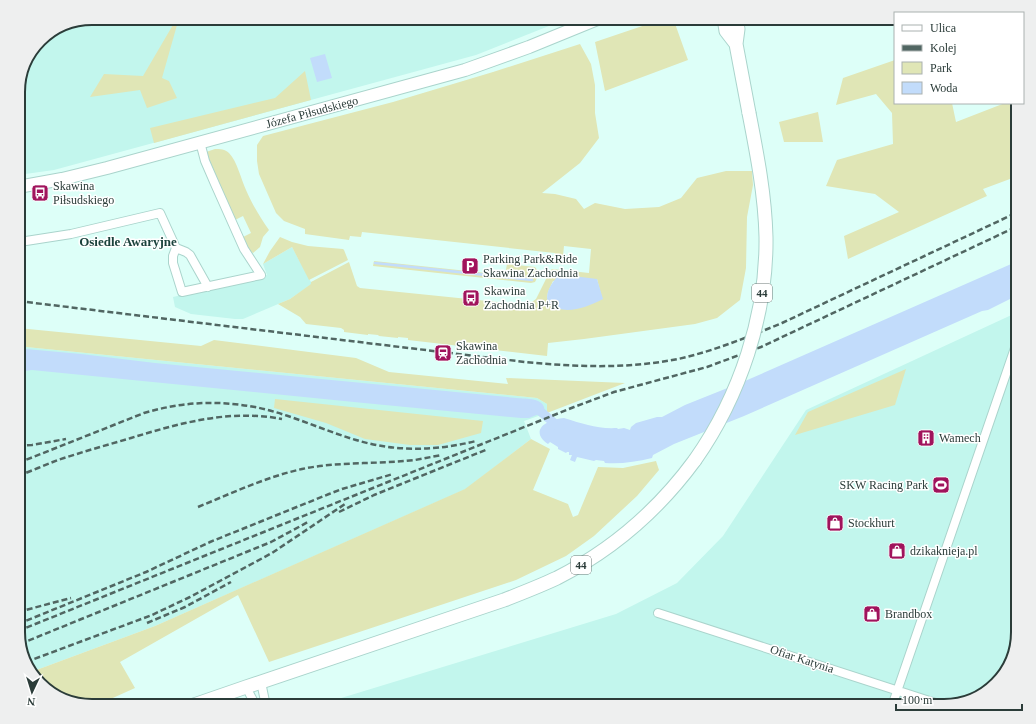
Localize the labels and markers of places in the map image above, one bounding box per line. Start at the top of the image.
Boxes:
place label: Skawina Piłsudskiego [53,179,114,207]
bus stop icon: Skawina Piłsudskiego [30,183,50,203]
place label: Parking Park&Ride Skawina Zachodnia [483,252,579,280]
parking icon: Parking Park&Ride Skawina Zachodnia [460,256,480,276]
place label: Skawina Zachodnia P+R [484,284,559,312]
bus stop icon: Skawina Zachodnia P+R [461,288,481,308]
place label: Skawina Zachodnia [456,339,507,367]
station icon: Skawina Zachodnia [433,343,453,363]
building icon: Wamech [916,428,936,448]
place label: Wamech [939,431,981,445]
sports icon: SKW Racing Park [931,475,951,495]
place label: SKW Racing Park [840,478,928,492]
shop icon: Stockhurt [825,513,845,533]
place label: Stockhurt [848,516,895,530]
shop icon: dzikaknieja.pl [887,541,907,561]
place label: dzikaknieja.pl [910,544,978,558]
shop icon: Brandbox [862,604,882,624]
place label: Brandbox [885,607,932,621]

